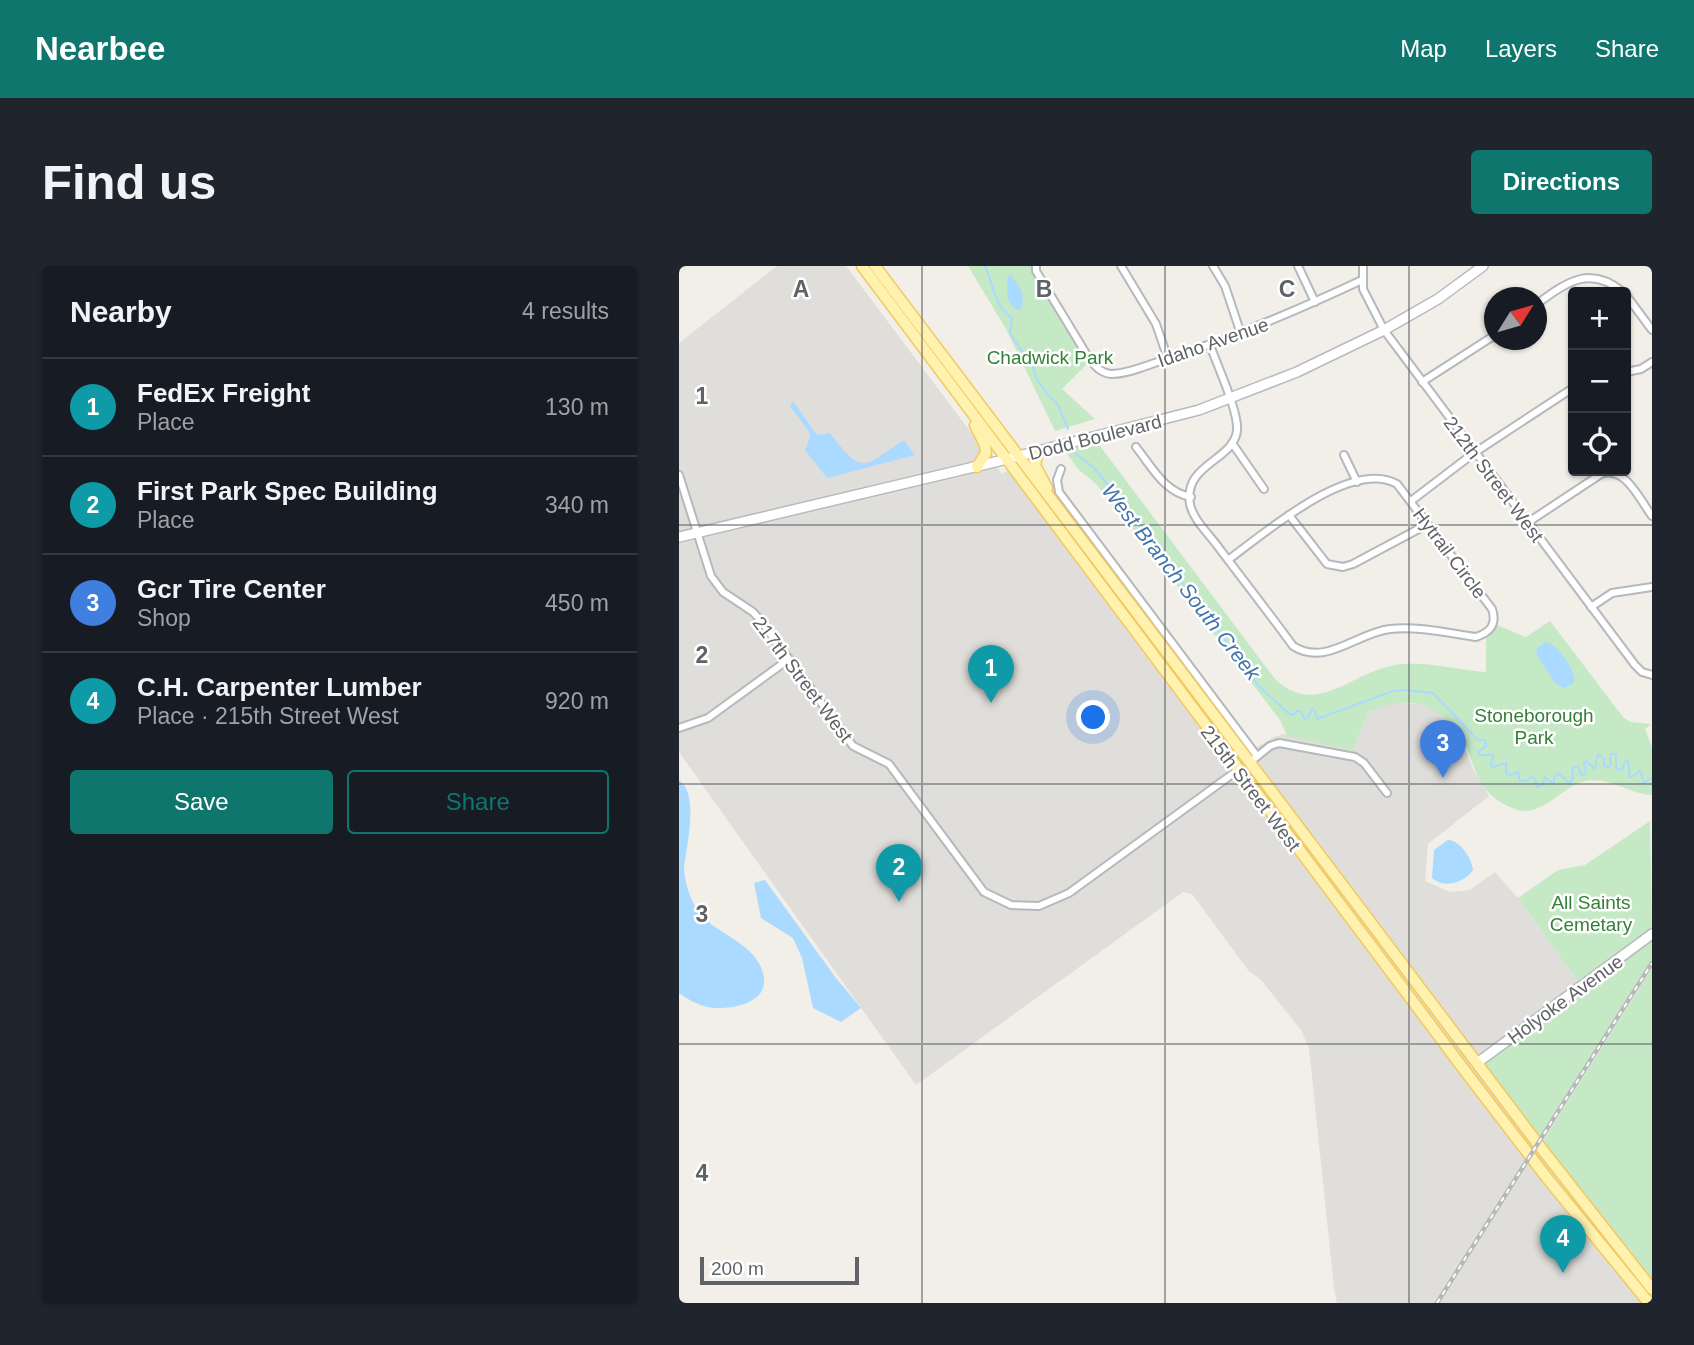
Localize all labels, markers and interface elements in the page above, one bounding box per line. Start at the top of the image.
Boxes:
text: Nearbee [35,30,165,67]
text: Map [1400,35,1447,62]
text: Layers [1485,35,1557,62]
text: Share [1595,35,1659,62]
button: Directions [1471,150,1652,214]
text: Find us [42,155,216,209]
text: A [793,276,809,302]
text: B [1036,276,1052,302]
text: C [1279,276,1295,302]
north arrow [1484,287,1547,350]
map controls [1568,287,1631,476]
button: + [1568,287,1631,350]
text: Nearby [70,295,172,328]
text: 4 results [522,298,609,324]
street label: Idaho Avenue [1155,314,1271,371]
park label: Chadwick Park [987,347,1114,368]
button: − [1568,350,1631,413]
text: FedEx Freight [137,378,310,408]
text: 1 [696,383,709,409]
text: 1 [87,394,99,420]
text: 130 m [545,394,609,420]
text: Place [137,409,195,435]
street label: Dodd Boulevard [1026,411,1164,464]
street label: 212th Street West [1440,412,1548,547]
button: locate [1568,413,1631,476]
text: First Park Spec Building [137,476,438,506]
water label: West Branch South Creek [1098,479,1266,685]
text: 2 [87,492,99,518]
text: 340 m [545,492,609,518]
street label: Hytrail Circle [1409,504,1490,603]
text: Place [137,507,195,533]
text: Gcr Tire Center [137,574,326,604]
text: 3 [87,590,99,616]
text: 450 m [545,590,609,616]
text: Shop [137,605,191,631]
street label: 217th Street West [749,612,857,747]
text: 2 [696,642,708,668]
pin: 1 [968,645,1014,703]
text: C.H. Carpenter Lumber [137,672,422,702]
text: 4 [87,688,99,714]
text: 920 m [545,688,609,714]
your location [1076,700,1110,734]
text: Place · 215th Street West [137,703,399,729]
park label: Stoneborough Park [1474,705,1594,748]
pin: 3 [1420,720,1466,778]
street label: 215th Street West [1197,721,1305,856]
button: Save [70,770,333,834]
button: Share [347,770,609,834]
pin: 2 [876,844,922,902]
park label: All Saints Cemetary [1550,892,1633,935]
text: 3 [696,901,708,927]
street label: Holyoke Avenue [1504,951,1627,1048]
text: 4 [696,1160,709,1186]
pin: 4 [1540,1215,1586,1273]
scale bar [700,1254,859,1286]
text: 200 m [711,1258,764,1279]

